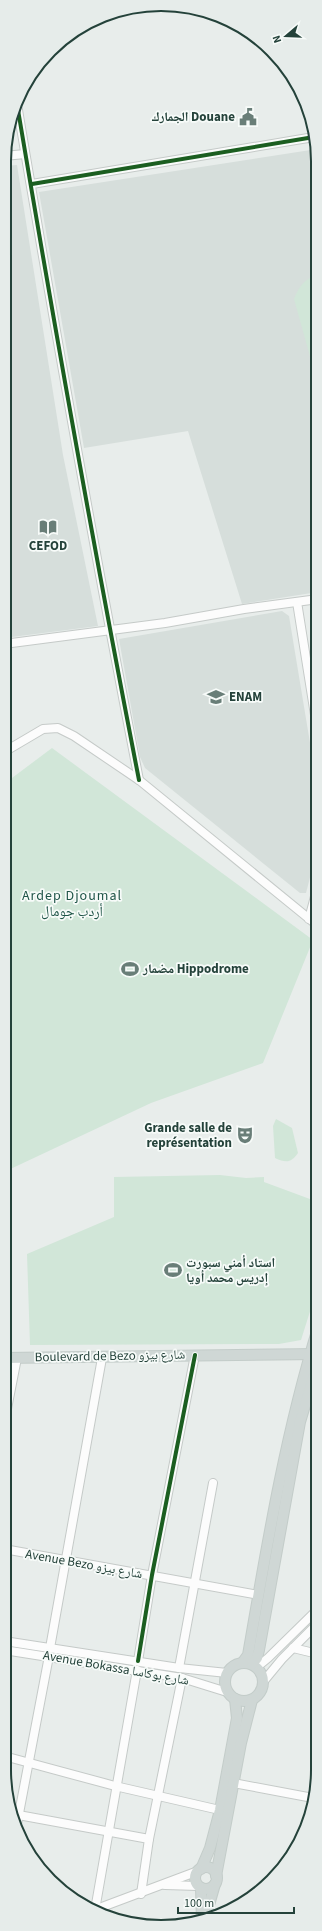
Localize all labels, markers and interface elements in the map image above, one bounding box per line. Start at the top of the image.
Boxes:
north arrow [266,16,306,56]
text: N [269,33,285,45]
public building icon: الجمارك Douane [238,107,258,127]
place label: الجمارك Douane [151,108,235,126]
library icon: CEFOD [38,517,58,537]
place label: CEFOD [29,537,67,555]
school or university icon: ENAM [206,687,226,707]
place label: ENAM [229,688,262,706]
district label: Ardep Djoumal أردب جومال [22,886,122,922]
sports icon: مضمار Hippodrome [120,959,140,979]
place label: مضمار Hippodrome [142,960,249,978]
place label: Grande salle de représentation [144,1119,232,1152]
theatre icon: Grande salle de représentation [235,1125,255,1145]
place label: استاد أمني سبورت إدريس محمد أويا [186,1254,275,1287]
sports icon: استاد أمني سبورت إدريس محمد أويا [163,1260,183,1280]
street label: Boulevard de Bezo شارع بيزو [35,1346,185,1366]
street label: Avenue Bezo شارع بيزو [24,1545,144,1583]
street label: Avenue Bokassa شارع بوكاسا [42,1646,190,1690]
scale bar [178,1889,294,1915]
text: 100 m [184,1895,214,1912]

